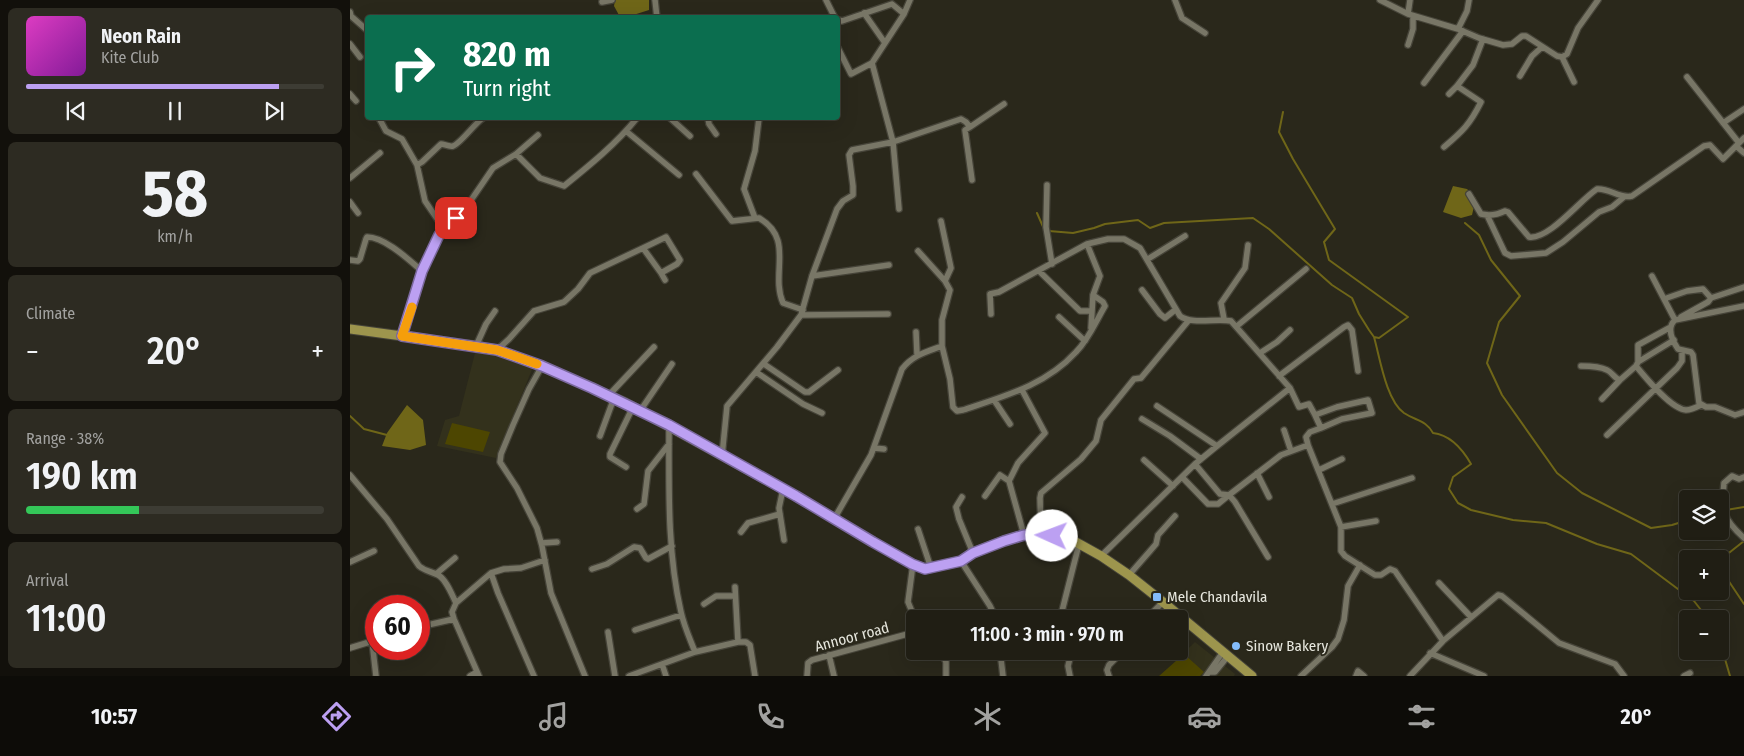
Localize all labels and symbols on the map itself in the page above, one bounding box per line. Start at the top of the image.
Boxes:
pin [435,197,477,239]
position arrow [1025,509,1077,561]
place label: Mele Chandavila [1167,588,1267,606]
marker: Mele Chandavila [1151,591,1163,603]
speed limit sign: 60 [365,595,430,660]
street label: Annoor road [813,618,891,656]
place label: Sinow Bakery [1246,637,1328,655]
marker: Sinow Bakery [1230,640,1242,652]

